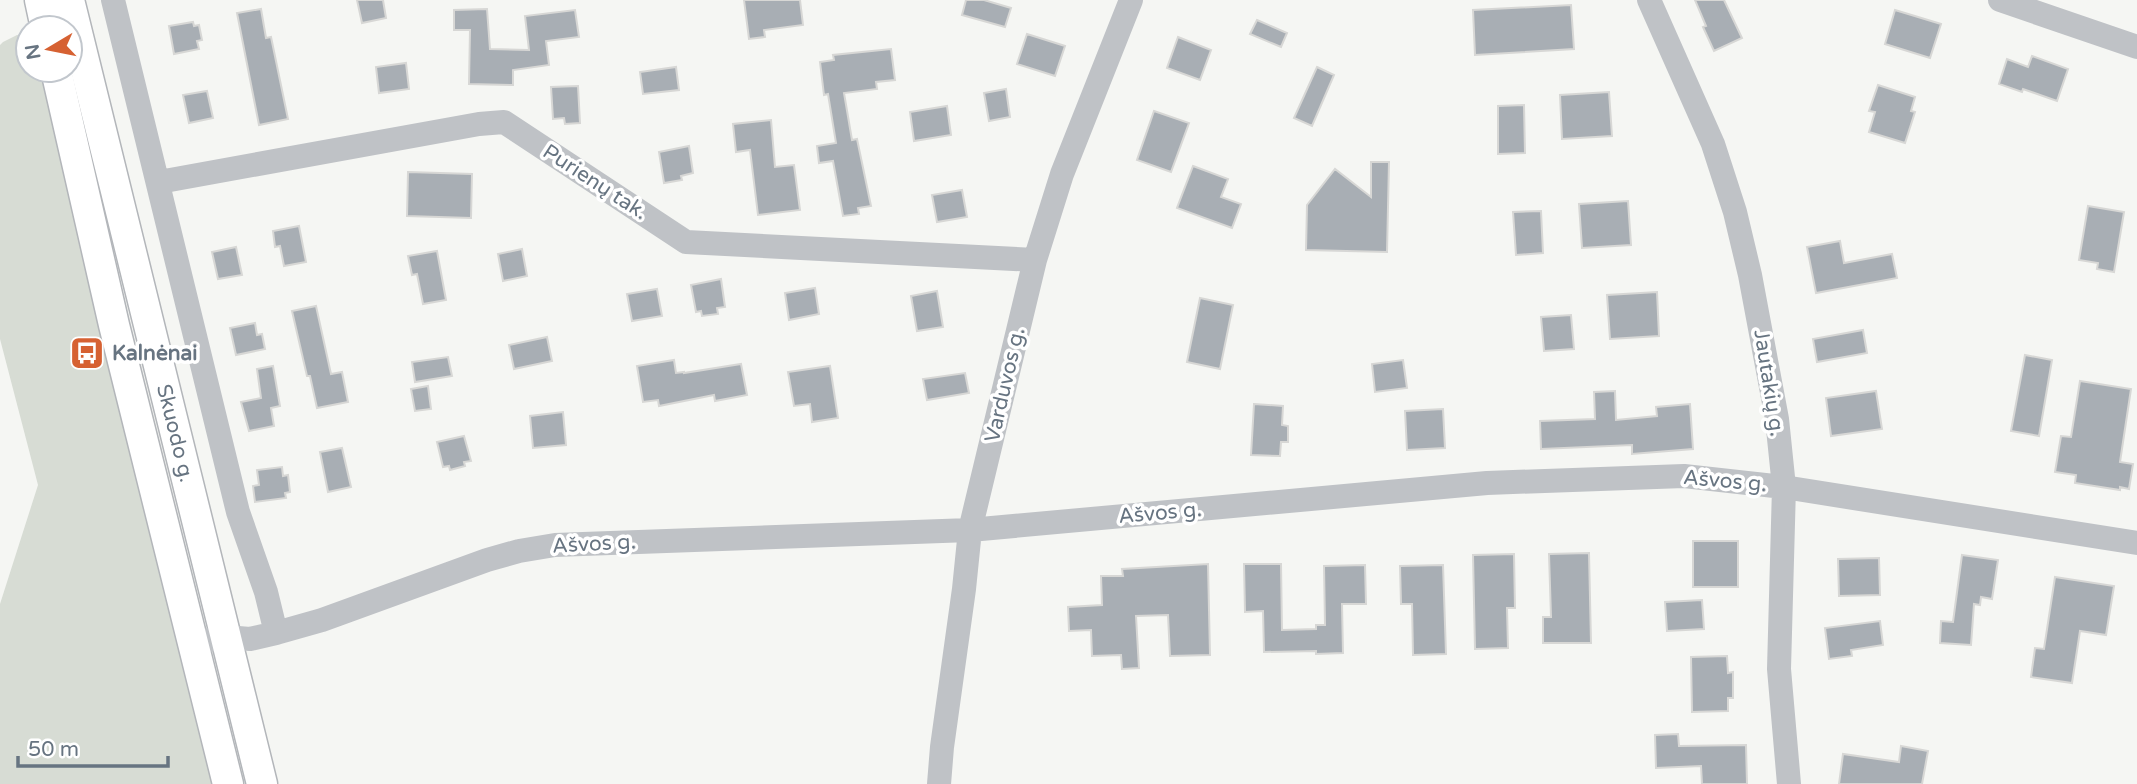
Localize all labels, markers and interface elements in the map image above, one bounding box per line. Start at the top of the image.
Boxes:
north arrow [14,14,84,84]
text: N [21,42,45,61]
street label: Purienų tak. [538,139,652,225]
street label: Varduvos g. [980,325,1030,445]
street label: Jautakių g. [1748,328,1790,438]
bus stop icon: Kalnėnai [68,334,106,372]
place label: Kalnėnai [112,341,198,366]
street label: Skuodo g. [152,382,200,485]
street label: Ašvos g. [1682,465,1768,497]
street label: Ašvos g. [1117,497,1203,529]
street label: Ašvos g. [552,529,636,559]
scale bar [18,724,168,768]
text: 50 m [28,737,79,762]

